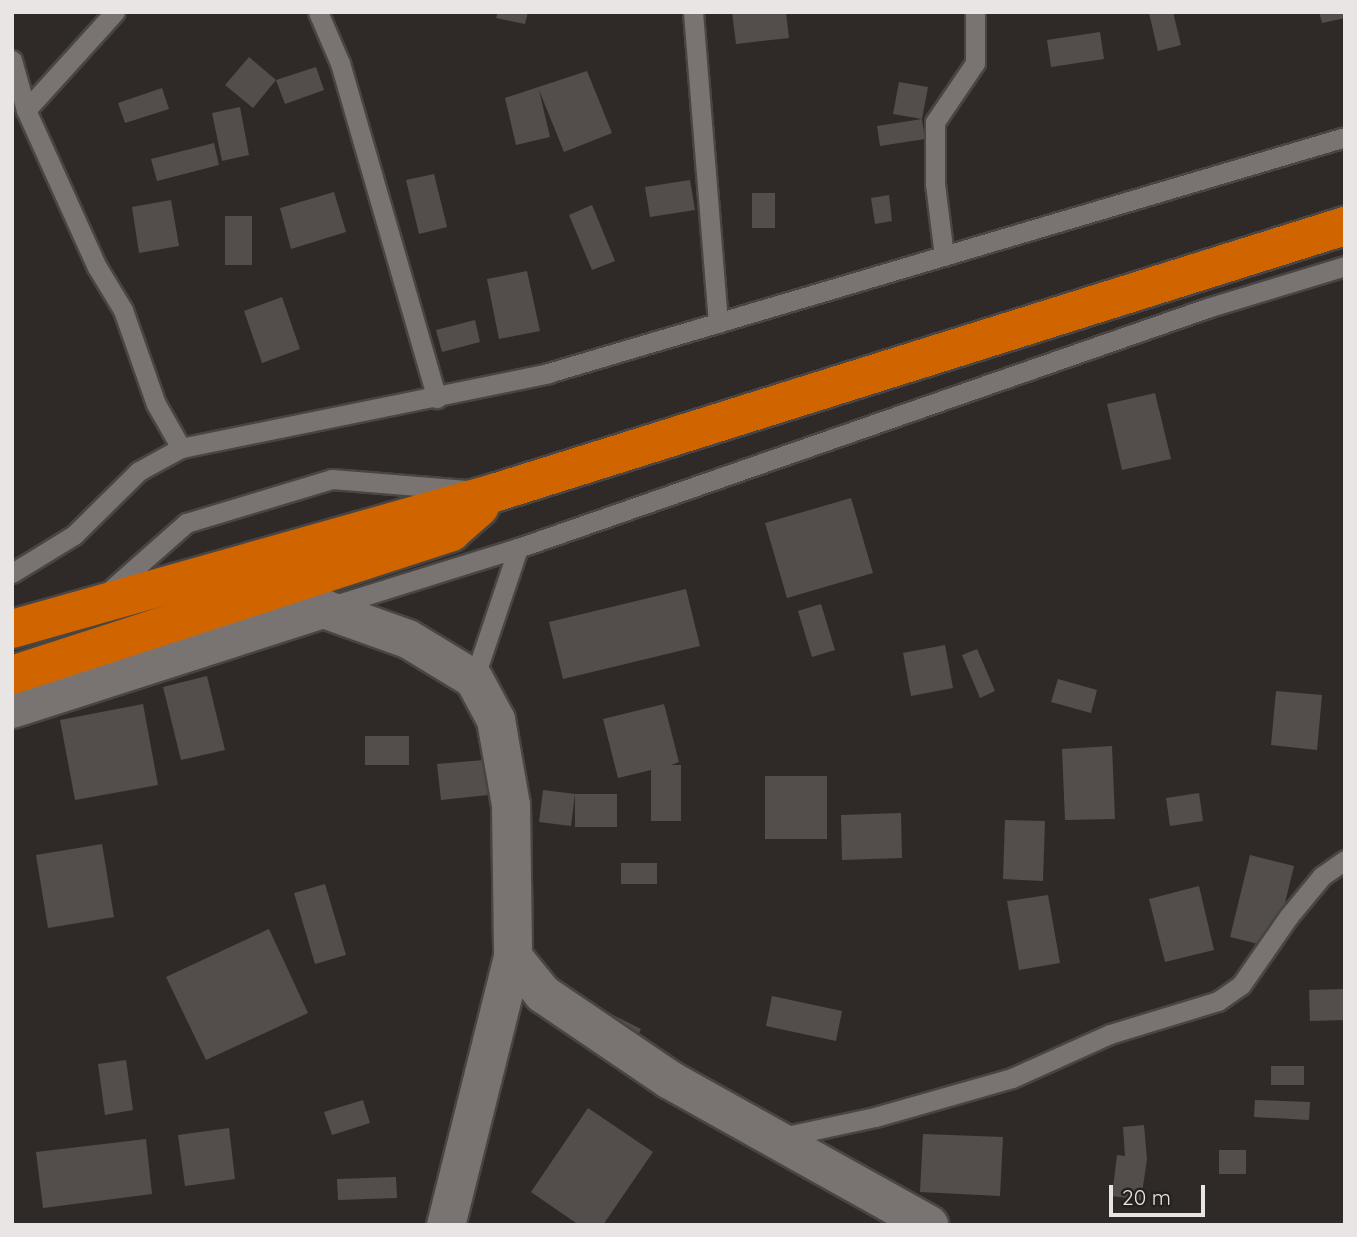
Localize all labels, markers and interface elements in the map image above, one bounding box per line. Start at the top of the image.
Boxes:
scale bar [1112,1170,1208,1214]
text: 20 m [1122,1184,1171,1210]

